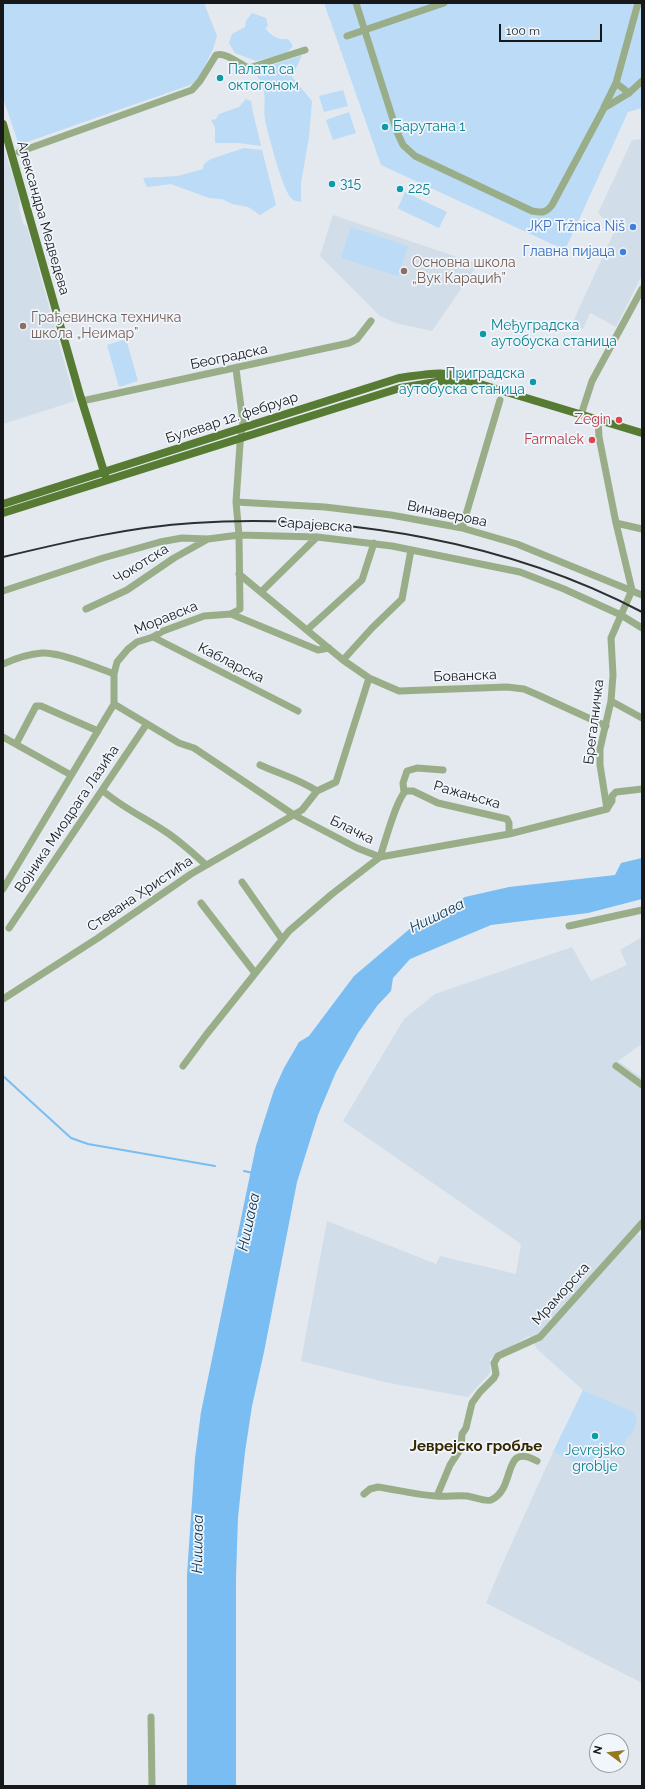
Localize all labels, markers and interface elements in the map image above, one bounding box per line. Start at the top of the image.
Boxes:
scale bar [501,16,604,42]
text: 100 m [506,24,540,38]
place label: Палата са октогоном [228,62,299,94]
marker: Палата са октогоном [215,73,225,83]
place label: Барутана 1 [393,119,465,135]
marker: Барутана 1 [380,122,390,132]
street label: Александра Медведева [13,139,73,297]
place label: 315 [340,176,361,192]
marker: 315 [327,179,337,189]
place label: 225 [408,181,430,197]
marker: 225 [395,184,405,194]
place label: JKP Tržnica Niš [527,219,625,235]
marker: JKP Tržnica Niš [628,222,638,232]
place label: Главна пијаца [523,244,615,260]
marker: Главна пијаца [618,247,628,257]
place label: Основна школа „Вук Караџић” [412,255,516,288]
marker: Основна школа „Вук Караџић” [399,266,409,276]
place label: Грађевинска техничка школа „Неимар” [31,310,181,342]
place label: Међуградска аутобуска станица [491,318,617,350]
marker: Грађевинска техничка школа „Неимар” [18,321,28,331]
marker: Међуградска аутобуска станица [478,329,488,339]
street label: Београдска [189,341,269,373]
place label: Приградска аутобуска станица [399,366,525,398]
marker: Приградска аутобуска станица [528,377,538,387]
street label: Булевар 12. фебруар [164,389,300,447]
place label: Zegin [574,412,611,428]
marker: Zegin [614,415,624,425]
place label: Farmalek [524,432,584,448]
marker: Farmalek [587,435,597,445]
street label: Винаверова [406,497,488,531]
street label: Сарајевска [277,514,353,536]
street label: Чокотска [110,540,172,588]
street label: Моравска [132,598,200,638]
street label: Кабларска [195,639,267,687]
street label: Бованска [433,667,497,685]
street label: Брегалничка [580,678,608,766]
street label: Војника Миодрага Лазића [11,742,123,896]
street label: Ражањска [432,777,502,813]
street label: Блачка [327,812,377,848]
street label: Стевана Христића [84,853,196,935]
water label: Нишава [407,895,467,937]
water label: Нишава [234,1191,264,1253]
street label: Мраморска [529,1259,593,1329]
marker: Jevrejsko groblje [590,1431,600,1441]
district label: Јеврејско гробље [410,1437,542,1455]
place label: Jevrejsko groblje [565,1443,625,1476]
water label: Нишава [188,1514,208,1574]
north arrow [589,1733,629,1773]
text: N [591,1744,605,1756]

